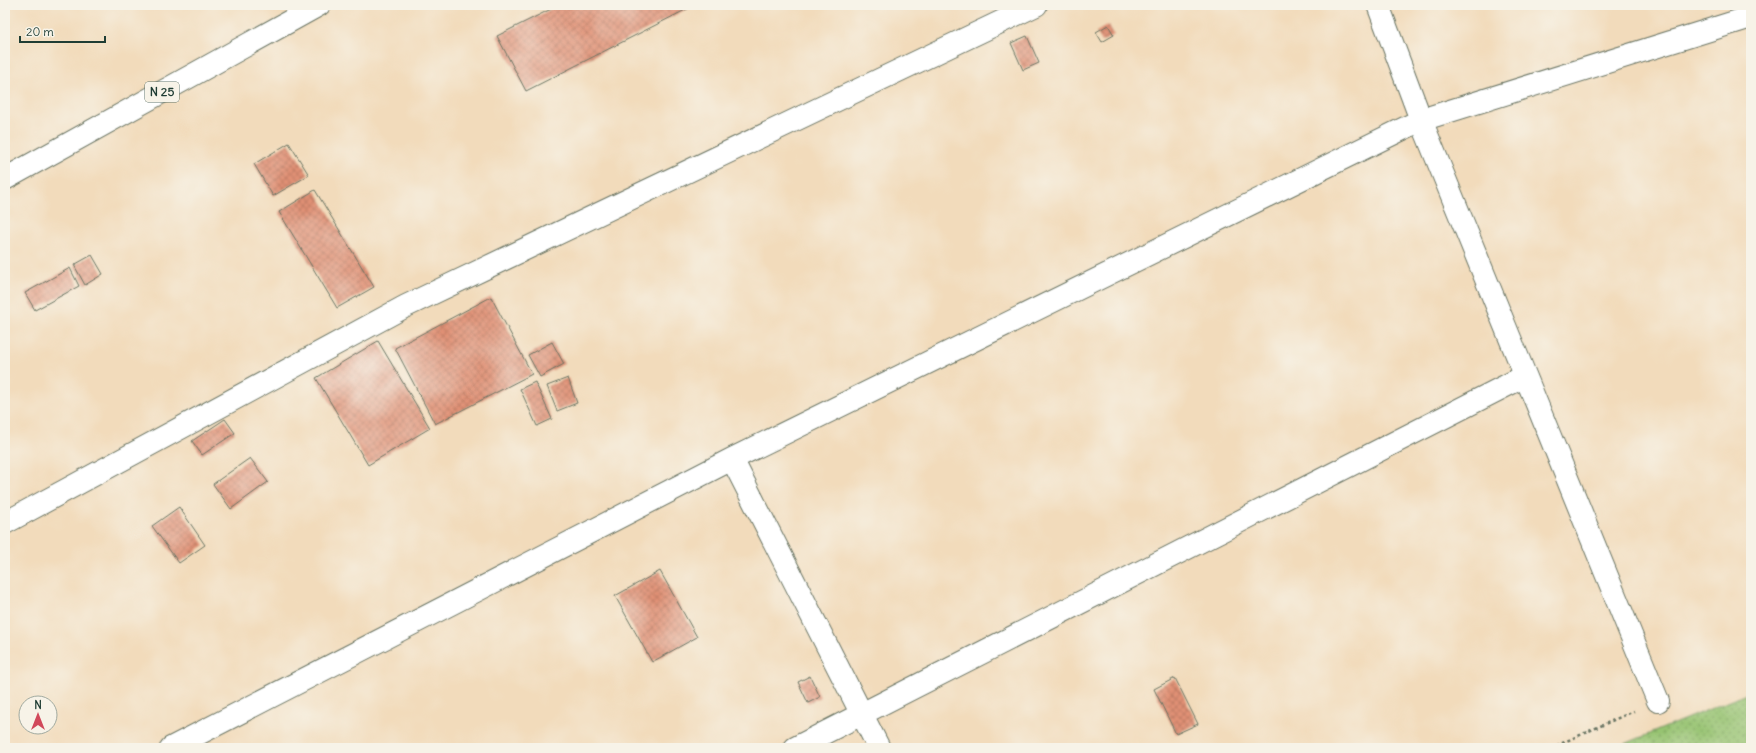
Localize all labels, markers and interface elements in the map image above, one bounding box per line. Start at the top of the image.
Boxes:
scale bar [20,18,105,44]
text: 20 m [26,24,54,39]
road number: N 25 [145,82,179,102]
north arrow [18,695,58,735]
text: N [34,698,42,712]

